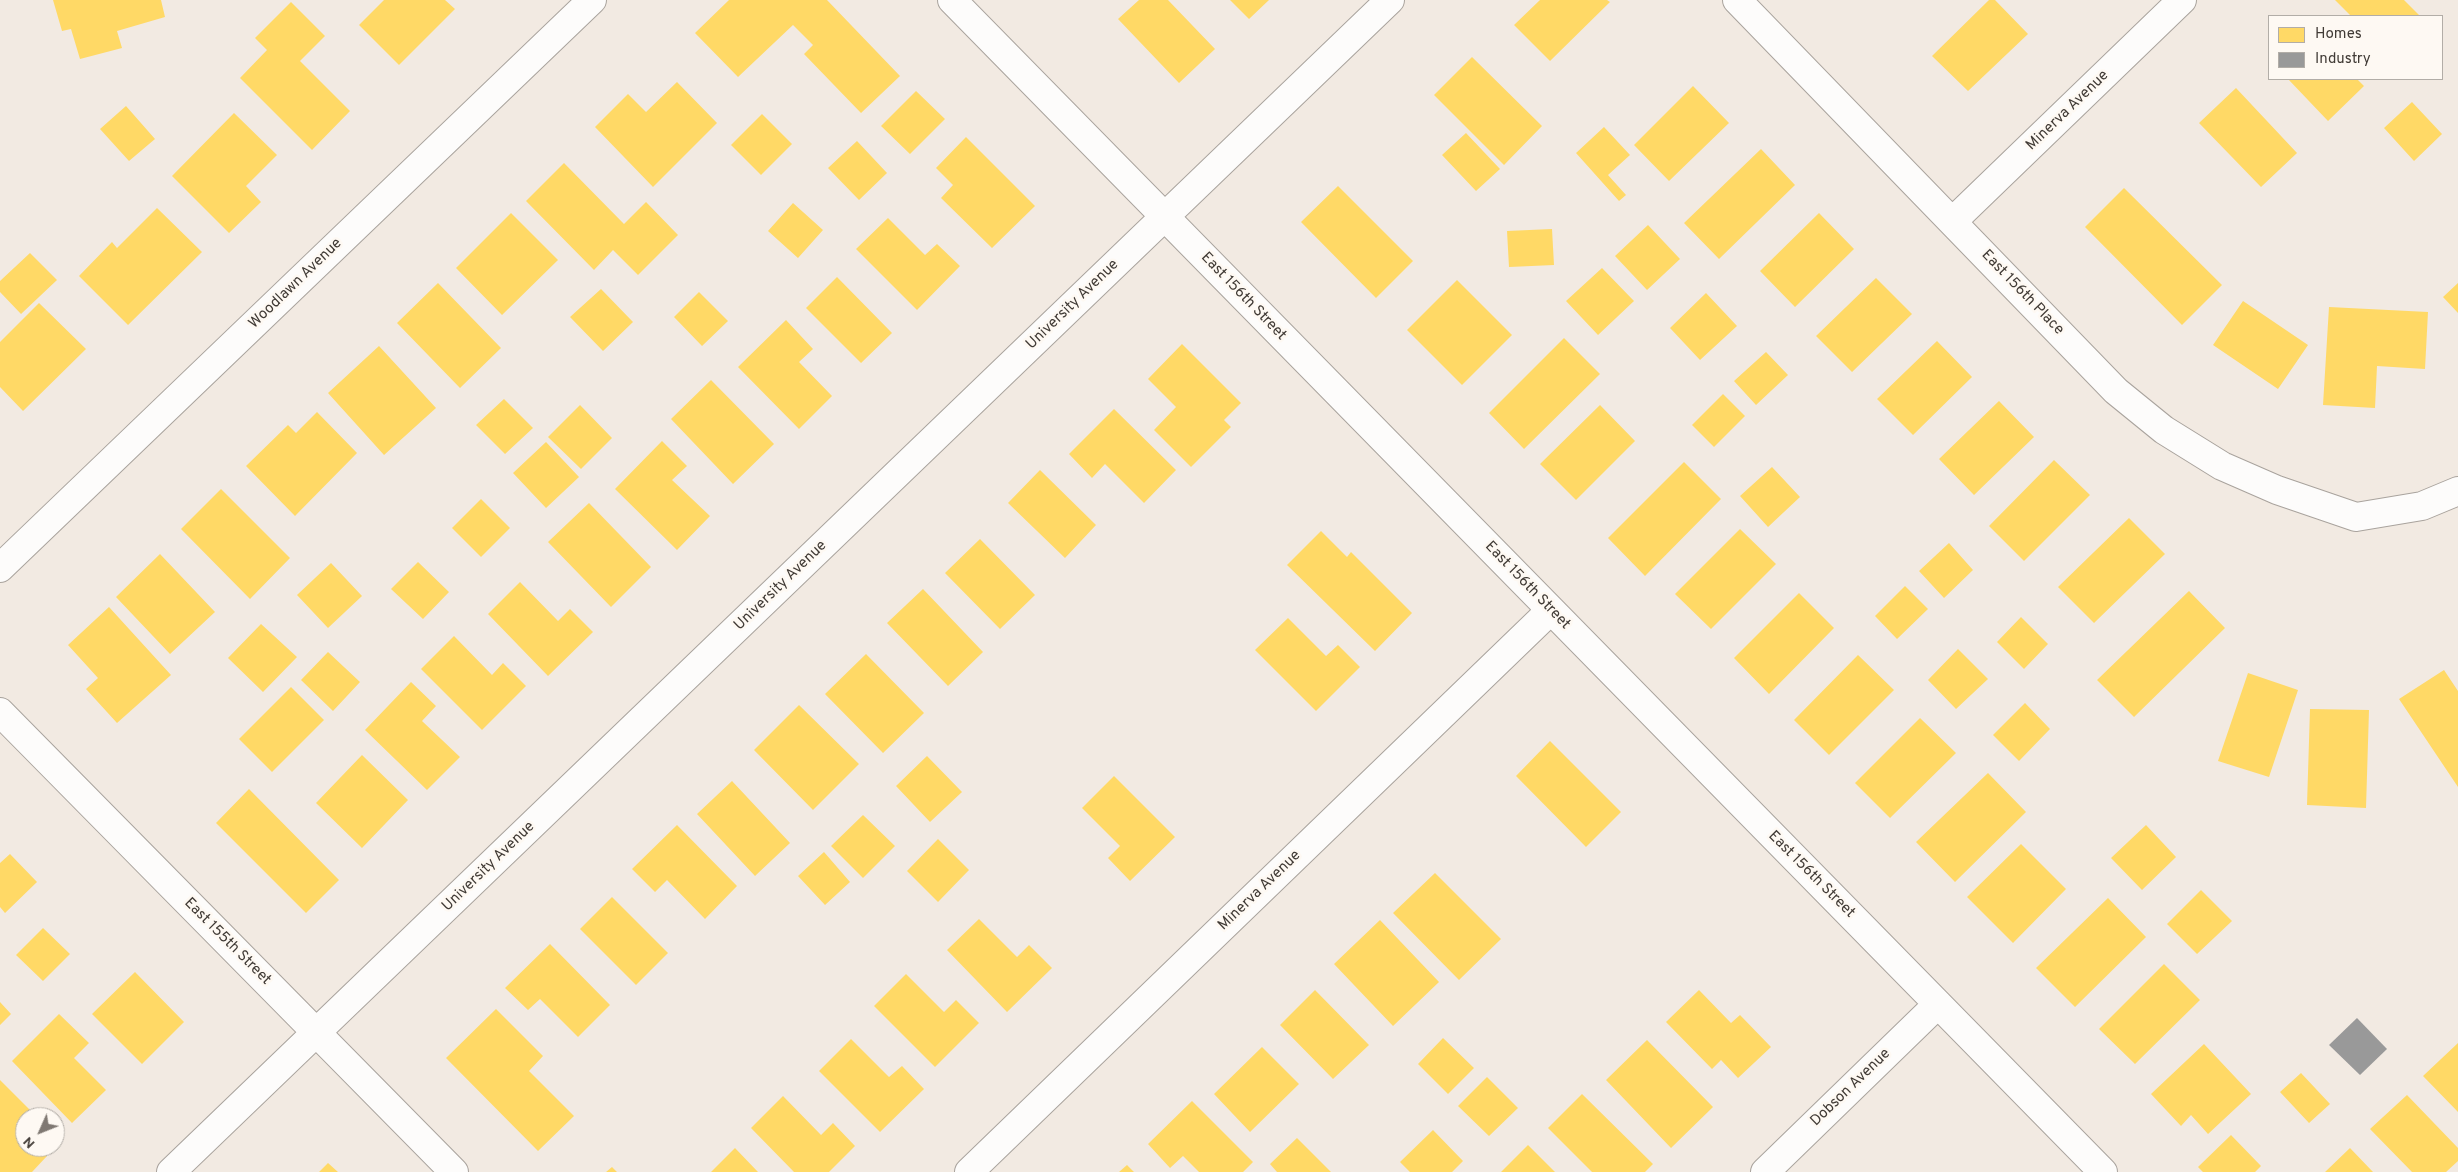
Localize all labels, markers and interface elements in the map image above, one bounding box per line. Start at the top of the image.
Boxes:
legend [2268,15,2443,80]
text: Homes [2315,25,2362,44]
text: Industry [2315,50,2371,69]
street label: Minerva Avenue [2023,67,2113,155]
street label: Woodlawn Avenue [246,235,346,333]
street label: East 156th Place [1977,247,2067,339]
street label: East 156th Street [1196,249,1290,345]
street label: University Avenue [1023,256,1123,354]
street label: University Avenue [731,537,831,635]
street label: East 156th Street [1480,538,1574,634]
street label: University Avenue [439,818,539,916]
street label: East 156th Street [1764,828,1858,922]
street label: Minerva Avenue [1215,847,1305,935]
street label: East 155th Street [180,895,274,989]
street label: Dobson Avenue [1807,1045,1895,1131]
north arrow [15,1107,65,1157]
text: N [20,1133,39,1152]

